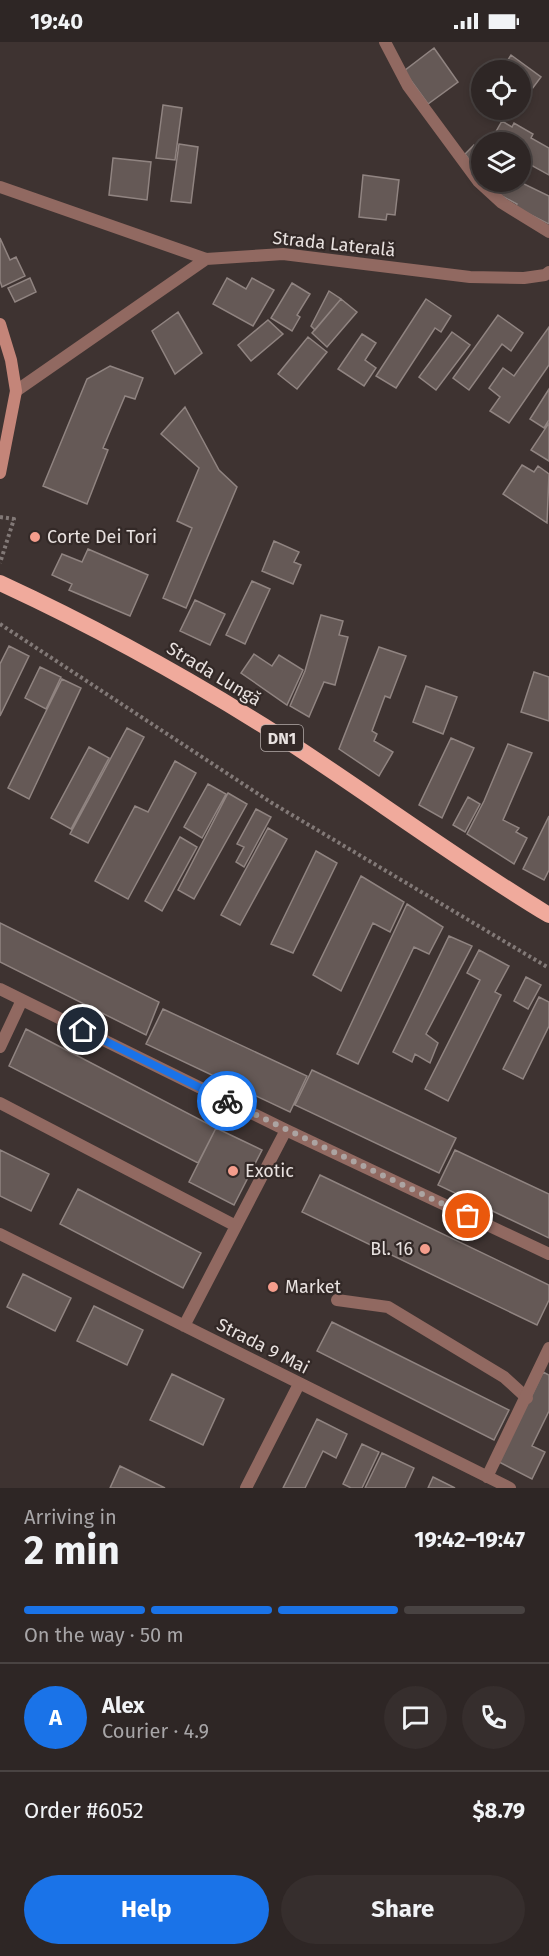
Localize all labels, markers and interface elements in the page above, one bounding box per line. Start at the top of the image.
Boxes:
text: 19:40 [30,8,83,35]
map controls [471,60,531,192]
button: locate [471,60,531,120]
button: layers [471,132,531,192]
street label: Strada Laterală [272,227,396,261]
place label: Corte Dei Tori [47,526,157,548]
marker: Corte Dei Tori [28,530,42,544]
street label: Strada Lungă [163,637,265,711]
road number: DN1 [261,725,303,751]
pin [57,1004,108,1055]
icon: home [66,1013,99,1046]
courier [197,1071,257,1131]
icon: bike [211,1085,244,1118]
place label: Exotic [245,1160,294,1182]
marker: Exotic [226,1164,240,1178]
pin [442,1190,493,1241]
icon: bag [451,1199,484,1232]
place label: Bl. 16 [370,1238,413,1260]
marker: Bl. 16 [418,1242,432,1256]
place label: Market [285,1276,342,1298]
marker: Market [266,1280,280,1294]
street label: Strada 9 Mai [213,1313,313,1379]
text: Arriving in [24,1505,117,1529]
text: 19:42–19:47 [414,1526,525,1553]
text: 2 min [24,1528,120,1574]
text: On the way · 50 m [24,1623,184,1647]
button: chat [384,1686,447,1749]
button: phone [462,1686,525,1749]
text: Alex [102,1692,145,1719]
text: A [49,1704,62,1731]
text: Courier · 4.9 [102,1719,209,1743]
text: Order #6052 [24,1797,144,1824]
text: $8.79 [473,1797,525,1824]
button: Help [24,1875,269,1944]
button: Share [281,1875,525,1944]

